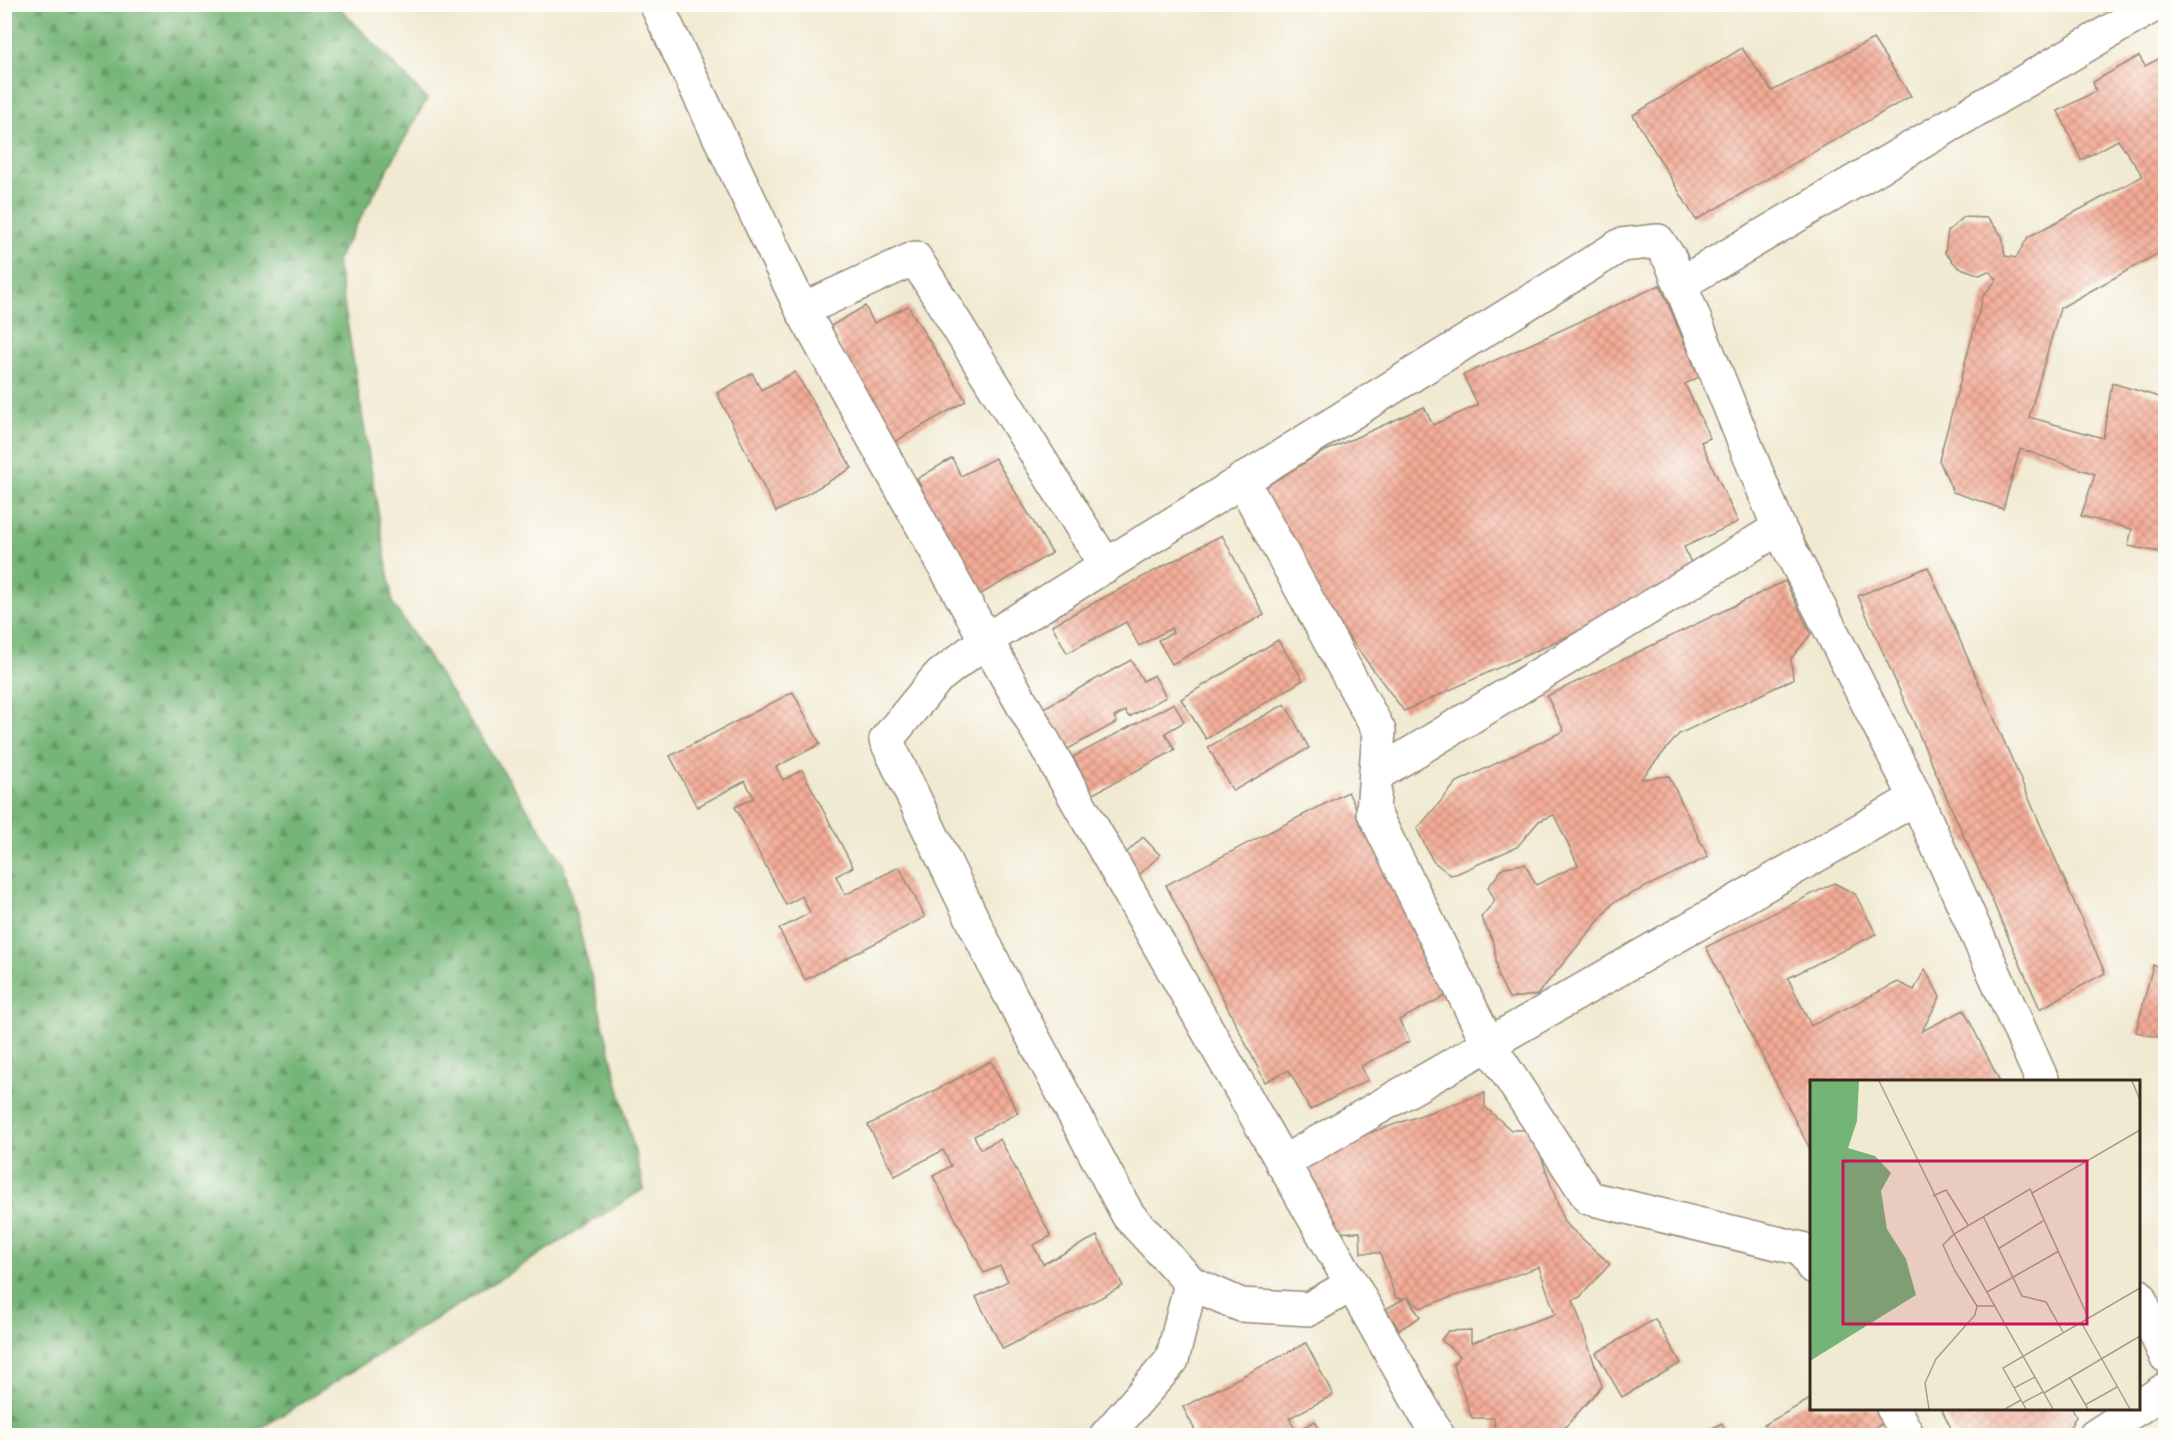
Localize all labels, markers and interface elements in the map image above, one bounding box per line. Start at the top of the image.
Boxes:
inset map [1810,1080,2140,1410]

